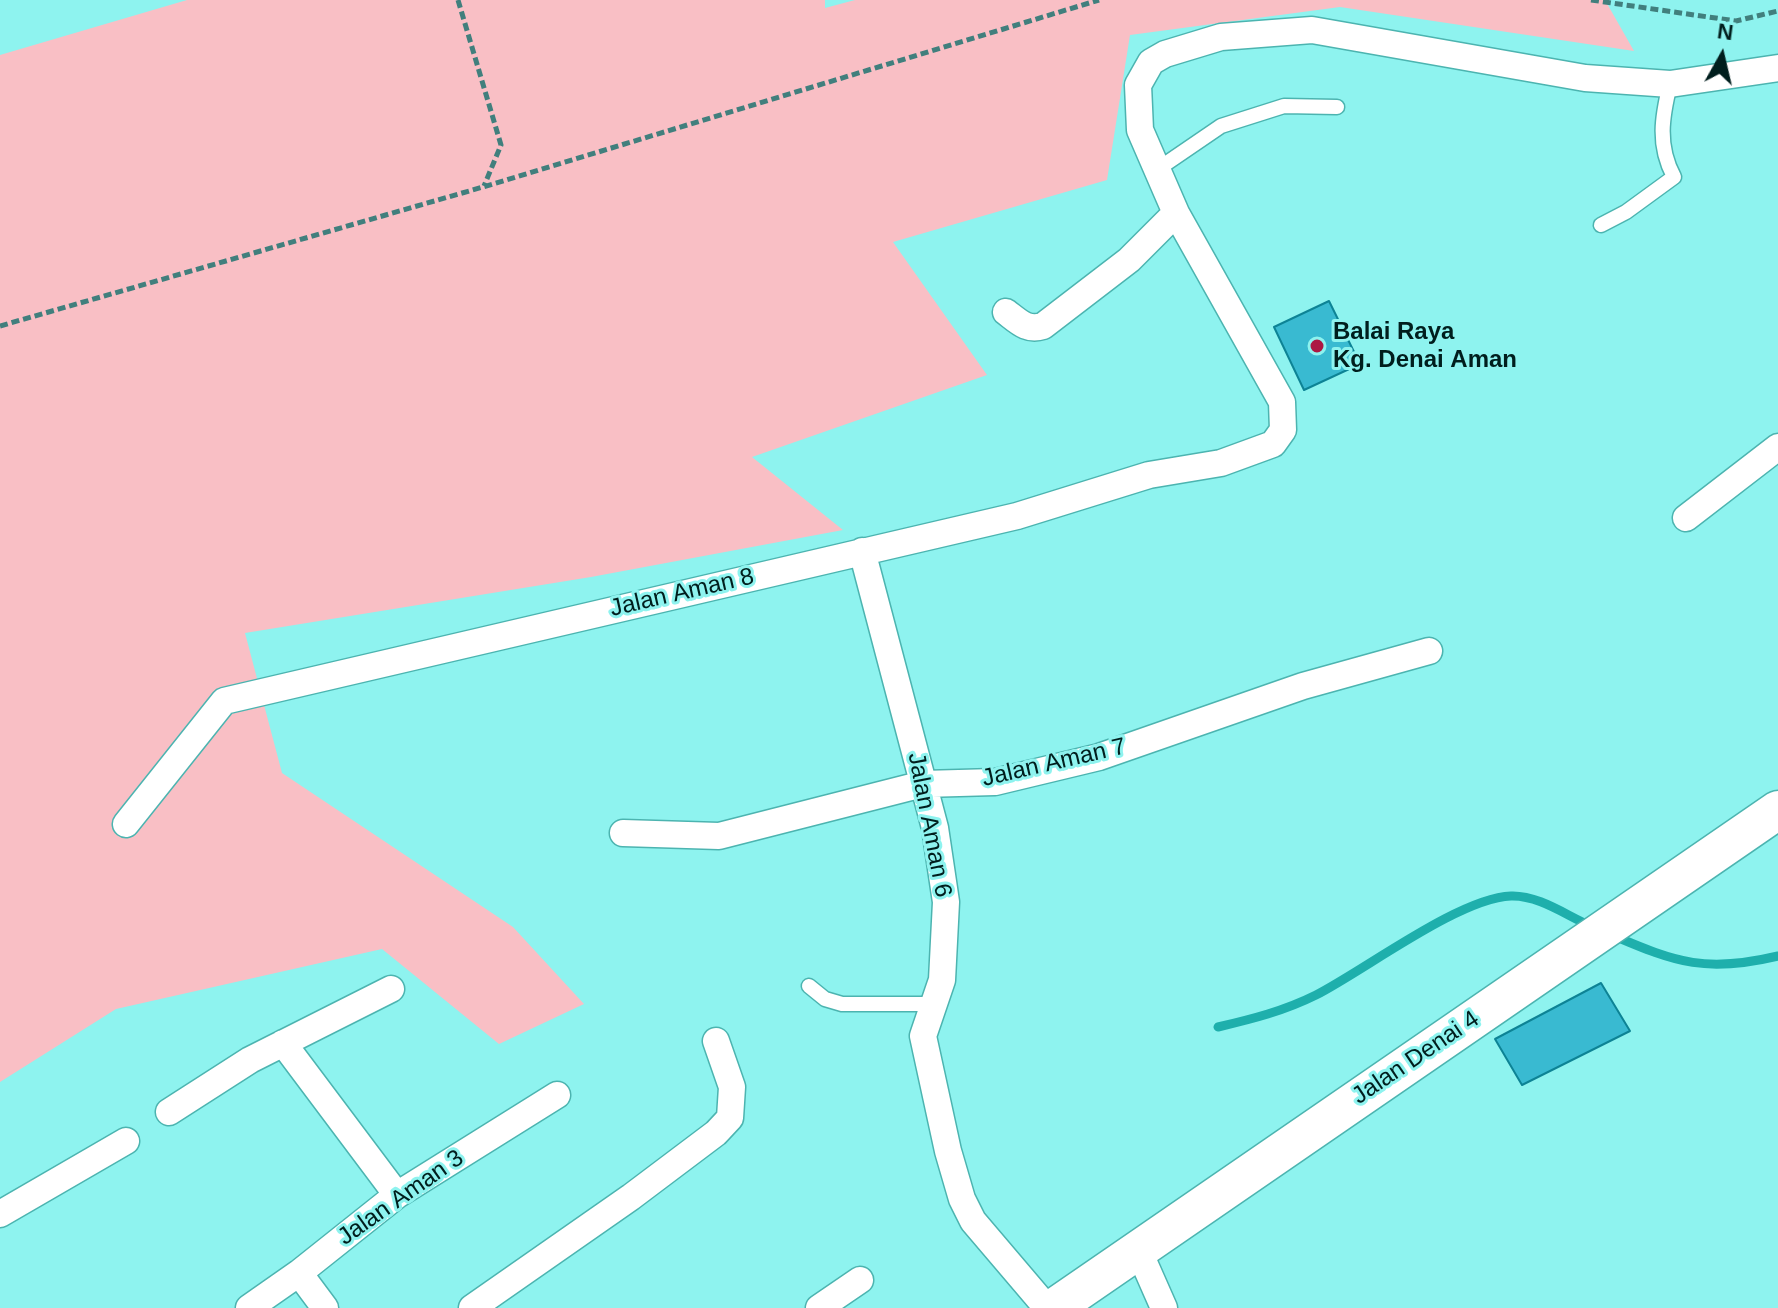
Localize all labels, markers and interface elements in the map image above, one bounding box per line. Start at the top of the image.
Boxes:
north arrow [1682,16,1762,96]
text: N [1716,18,1735,45]
place label: Balai Raya Kg. Denai Aman [1333,318,1517,374]
marker: Balai Raya Kg. Denai Aman [1308,337,1326,355]
street label: Jalan Aman 8 [607,562,757,624]
street label: Jalan Aman 7 [979,732,1129,794]
street label: Jalan Aman 6 [901,750,957,900]
street label: Jalan Denai 4 [1347,1005,1485,1111]
street label: Jalan Aman 3 [333,1144,469,1252]

